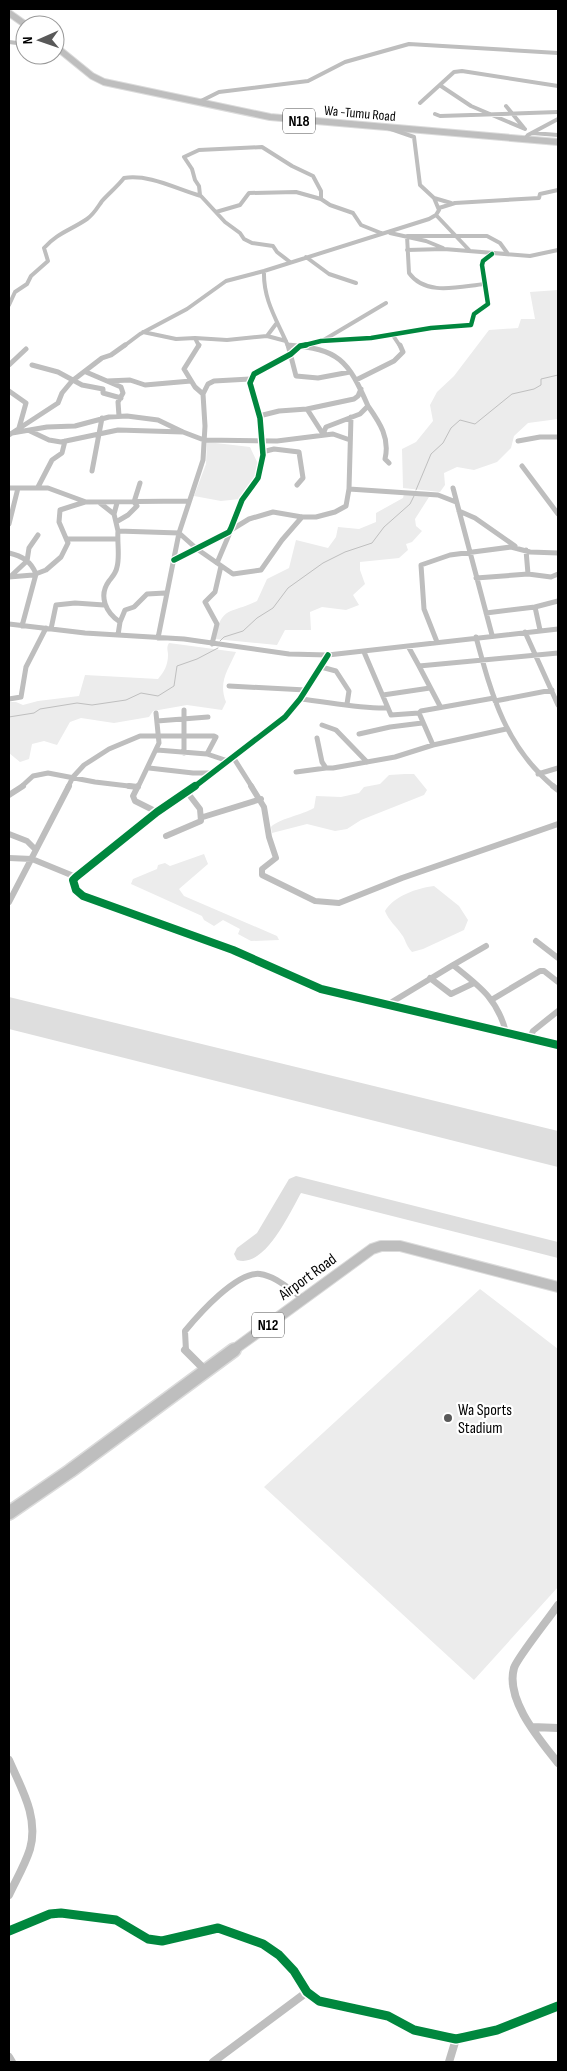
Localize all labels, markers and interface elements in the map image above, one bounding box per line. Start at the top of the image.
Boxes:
north arrow [15,15,65,65]
text: N [19,36,36,44]
street label: Wa -Tumu Road [323,102,397,125]
road number: N18 [283,108,315,134]
street label: Airport Road [275,1250,340,1305]
road number: N12 [252,1312,284,1338]
place label: Wa Sports Stadium [458,1401,512,1438]
marker: Wa Sports Stadium [442,1412,454,1424]

